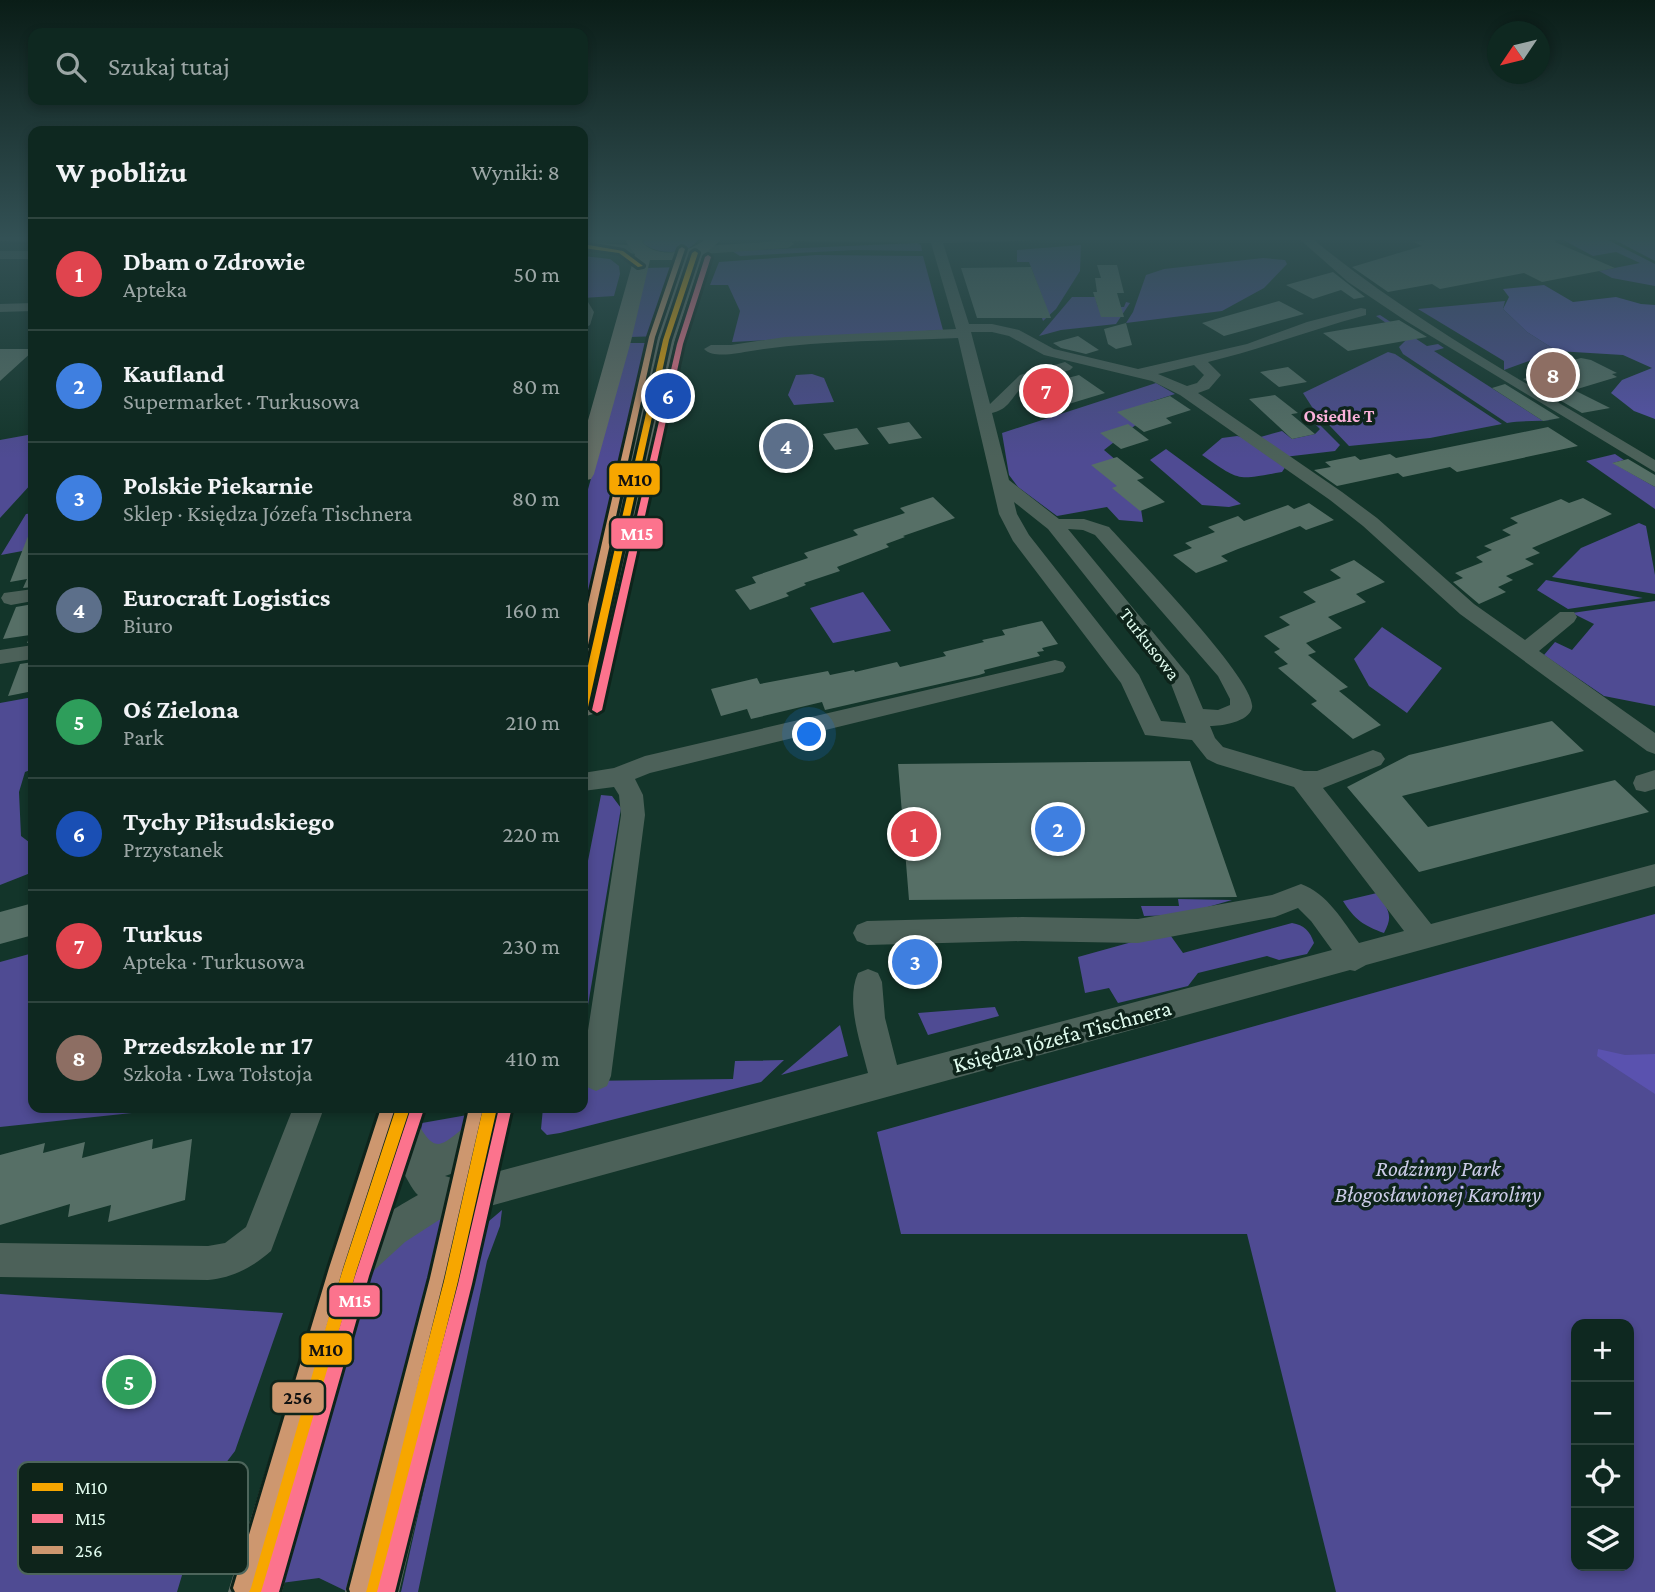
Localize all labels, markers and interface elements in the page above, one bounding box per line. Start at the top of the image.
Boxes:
north arrow [1487,21,1550,84]
search box [28,28,588,105]
icon: search [52,48,90,86]
text: Szukaj tutaj [108,52,230,81]
text: W pobliżu [56,155,187,188]
text: Wyniki: 8 [471,159,560,185]
text: Dbam o Zdrowie [123,247,305,276]
text: 1 [75,261,83,287]
text: 50 m [513,261,560,287]
text: Apteka [123,276,187,302]
pin: 8 [1530,349,1576,401]
text: Kaufland [123,359,224,388]
pin: 7 [1023,365,1069,417]
pin: 6 [645,370,691,422]
text: 2 [73,373,85,399]
text: 80 m [512,373,560,399]
text: Supermarket · Turkusowa [123,388,360,414]
district label: Osiedle T [1303,406,1375,426]
pin: 4 [763,420,809,472]
line badge: M10 [608,462,661,496]
text: M10 [617,469,653,490]
text: Polskie Piekarnie [123,471,313,500]
text: 3 [73,485,85,511]
text: 80 m [512,485,560,511]
text: Sklep · Księdza Józefa Tischnera [123,500,412,526]
line badge: M15 [610,517,664,550]
text: M15 [621,523,653,544]
text: Eurocraft Logistics [123,583,330,612]
text: 4 [73,597,85,623]
text: 160 m [505,597,560,623]
street label: Turkusowa [1115,604,1185,684]
text: Biuro [123,612,173,638]
text: Oś Zielona [123,695,239,724]
text: 5 [73,709,85,735]
text: 210 m [506,709,560,735]
your location [792,717,826,751]
text: Park [123,724,164,750]
pin: 2 [1035,803,1081,855]
text: Tychy Piłsudskiego [123,807,335,836]
pin: 1 [891,808,937,860]
text: 6 [73,821,85,847]
text: 220 m [502,821,560,847]
text: Przystanek [123,836,223,862]
text: Turkus [123,919,203,948]
text: 7 [73,933,85,959]
text: 230 m [502,933,560,959]
pin: 3 [892,936,938,988]
text: Apteka · Turkusowa [123,948,305,974]
street label: Księdza Józefa Tischnera [950,994,1174,1078]
text: Przedszkole nr 17 [123,1031,313,1060]
text: 8 [72,1045,86,1071]
text: 410 m [505,1045,560,1071]
text: Szkoła · Lwa Tołstoja [123,1060,313,1086]
park label: Rodzinny Park Błogosławionej Karoliny [1335,1155,1542,1208]
line badge: M15 [328,1284,381,1318]
text: M15 [339,1290,371,1311]
map controls [1571,1319,1634,1571]
button: + [1571,1319,1634,1382]
line badge: M10 [300,1332,353,1366]
text: M10 [308,1339,344,1360]
pin: 5 [106,1356,152,1408]
line badge: 256 [271,1381,325,1414]
button: − [1571,1382,1634,1445]
text: 256 [283,1387,313,1408]
button: locate [1571,1445,1634,1508]
legend [18,1462,248,1574]
text: M10 [75,1477,108,1498]
text: M15 [75,1508,106,1529]
button: layers [1571,1508,1634,1571]
text: 256 [75,1540,103,1561]

